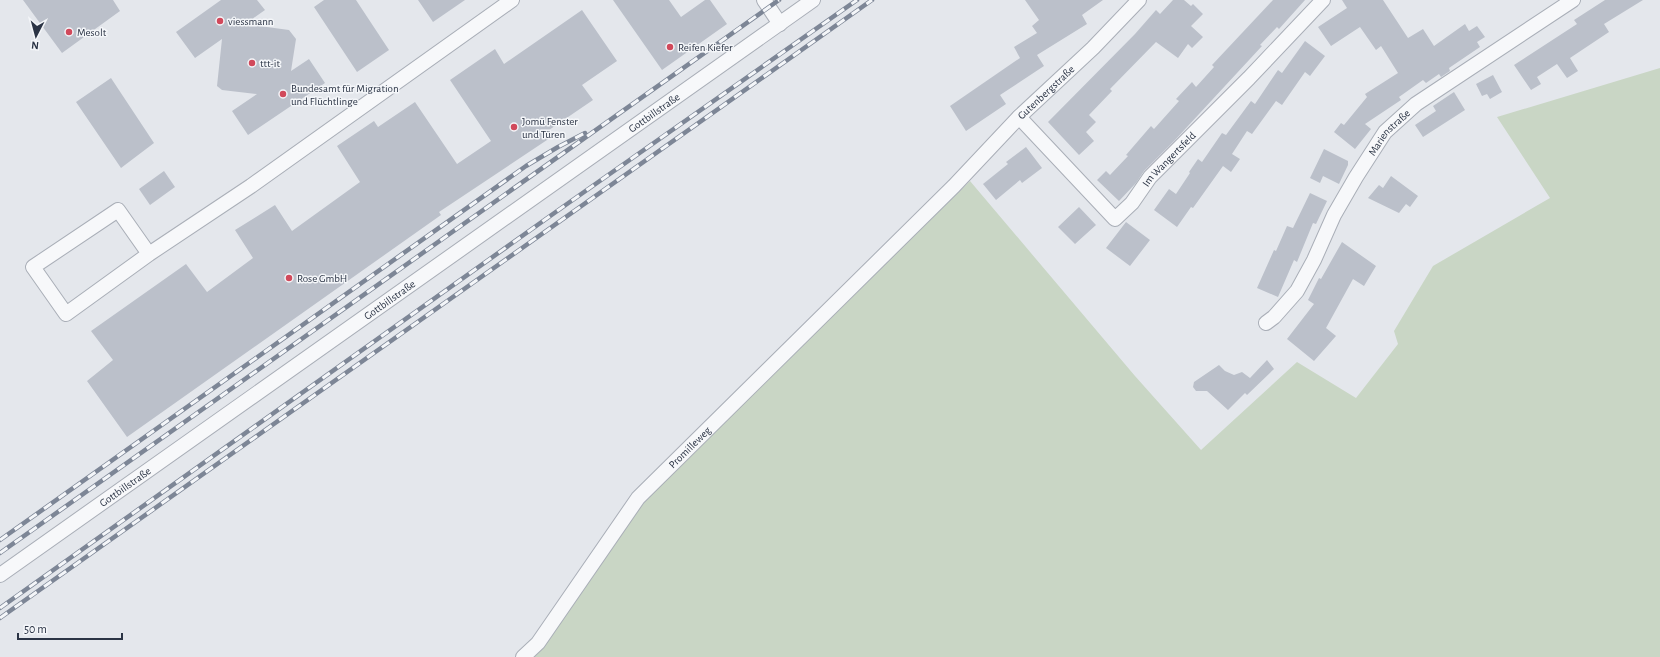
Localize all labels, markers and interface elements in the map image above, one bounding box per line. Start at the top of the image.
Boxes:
north arrow [16,16,56,56]
marker: viessmann [215,16,225,26]
place label: viessmann [228,16,274,27]
marker: Mesolt [64,27,74,37]
place label: Mesolt [77,27,107,38]
text: N [31,40,39,51]
marker: Reifen Kiefer [665,42,675,52]
place label: Reifen Kiefer [678,42,733,53]
marker: ttt-it [247,58,257,68]
place label: ttt-it [260,58,280,69]
street label: Gutenbergstraße [1016,64,1077,121]
place label: Bundesamt für Migration und Flüchtlinge [291,83,399,107]
marker: Bundesamt für Migration und Flüchtlinge [278,89,288,99]
street label: Gottbillstraße [627,91,682,135]
street label: Marienstraße [1366,107,1412,158]
place label: Jomü Fenster und Türen [522,116,578,140]
marker: Jomü Fenster und Türen [509,122,519,132]
street label: Im Wangertsfeld [1140,130,1198,189]
marker: Rose GmbH [284,273,294,283]
place label: Rose GmbH [297,273,347,284]
street label: Gottbillstraße [362,278,417,322]
street label: Promilleweg [667,424,713,470]
street label: Gottbillstraße [98,465,153,509]
scale bar [18,615,122,641]
text: 50 m [24,623,47,635]

